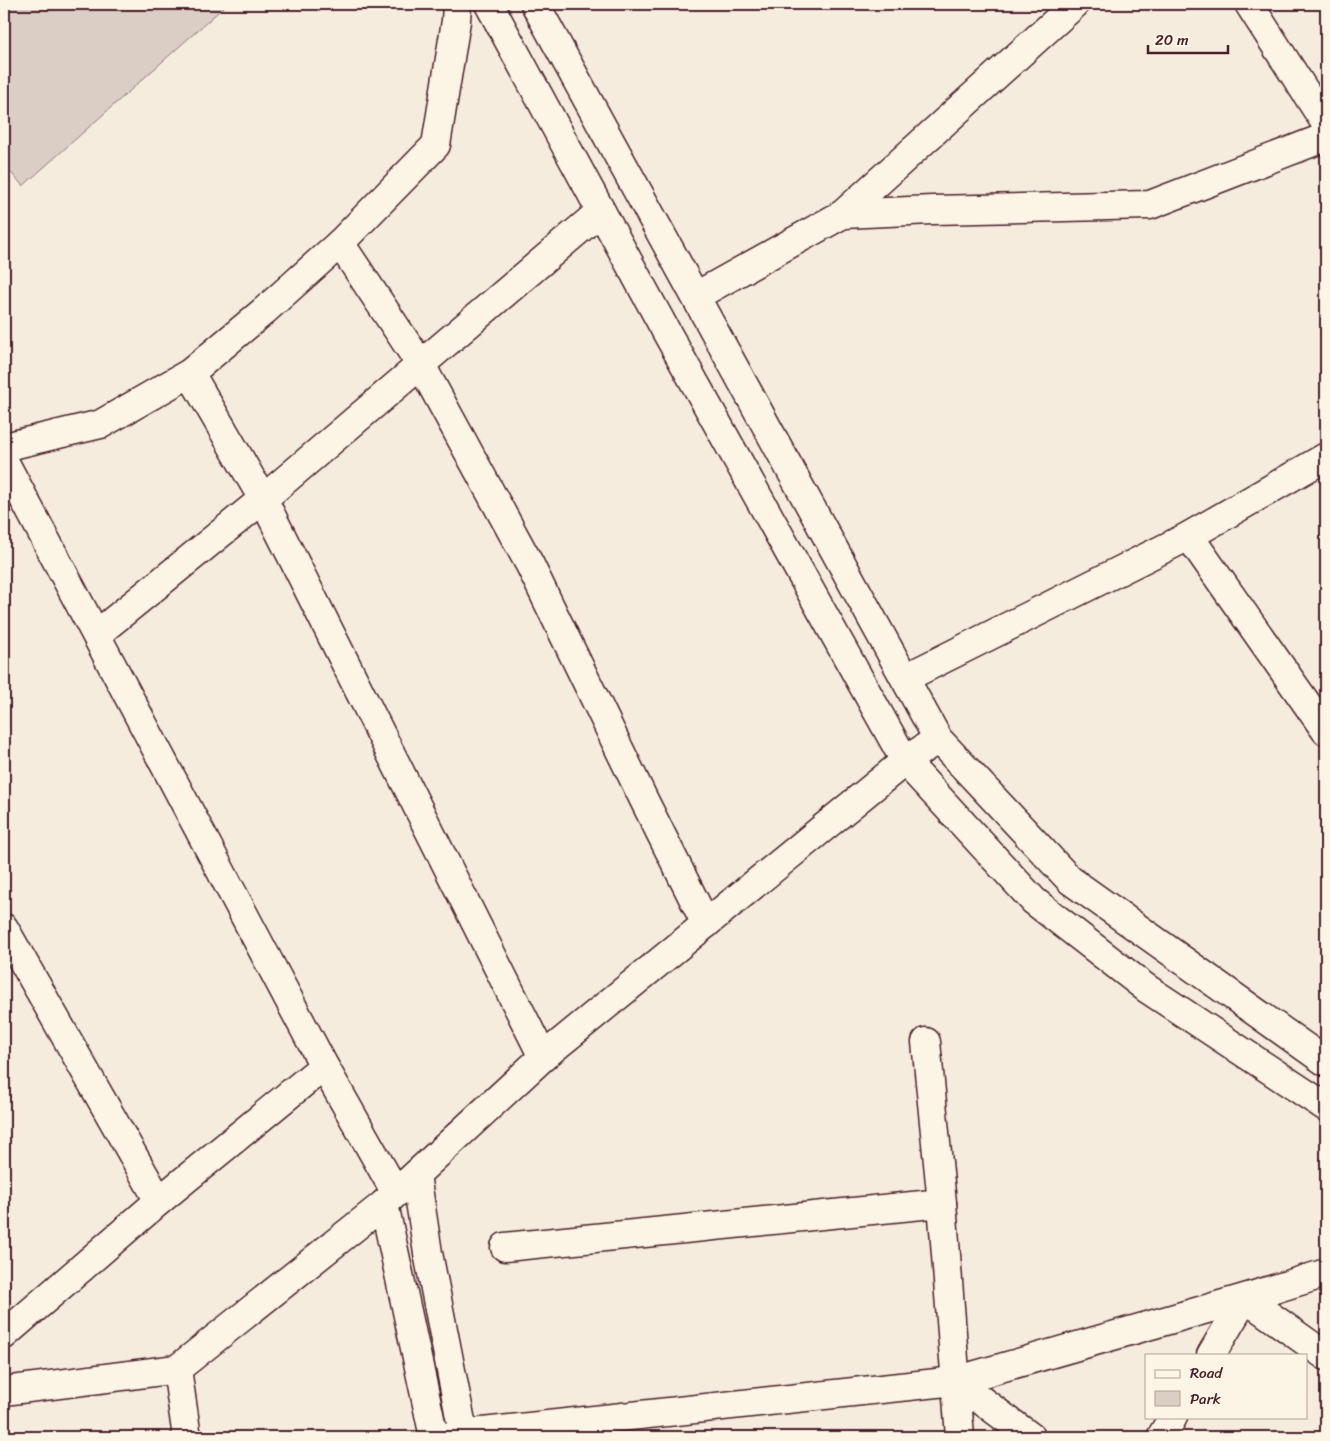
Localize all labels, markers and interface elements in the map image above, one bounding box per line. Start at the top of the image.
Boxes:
scale bar [1148,22,1228,54]
text: 20 m [1155,27,1189,53]
legend [1145,1354,1308,1418]
text: Road [1190,1360,1223,1386]
text: Park [1190,1386,1221,1412]

